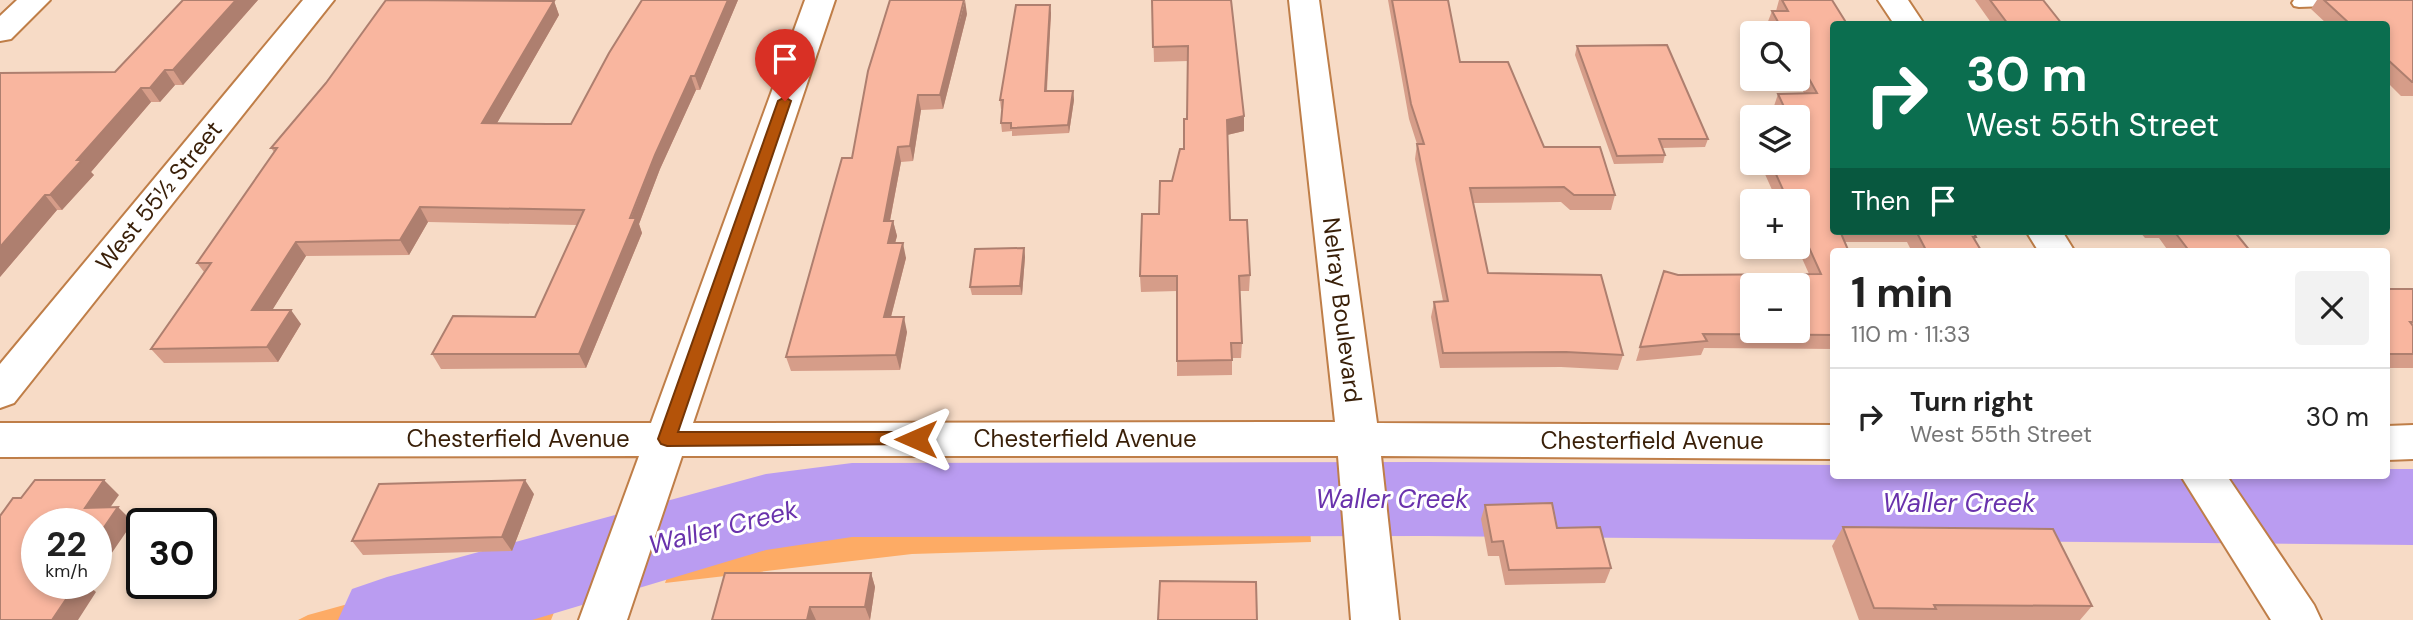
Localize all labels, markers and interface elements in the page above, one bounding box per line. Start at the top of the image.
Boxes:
map controls [1740,21,1810,343]
button: search [1740,21,1810,91]
pin [755,29,815,101]
icon: arrive [766,40,804,78]
text: 30 m [1966,42,2088,106]
icon: right [1851,49,1942,140]
text: West 55th Street [1966,104,2219,146]
button: layers [1740,105,1810,175]
street label: West 55½ Street [89,114,229,277]
icon: arrive [1924,182,1962,220]
text: Then [1851,184,1910,218]
button: + [1740,189,1810,259]
street label: Nelray Boulevard [1316,216,1369,404]
text: 1 min [1851,265,1953,320]
button: close [2295,271,2369,345]
button: − [1740,273,1810,343]
text: 110 m · 11:33 [1851,319,1971,349]
text: Turn right [1910,385,2034,419]
icon: right [1851,398,1889,436]
text: 30 m [2306,400,2369,434]
position arrow [879,402,953,476]
text: West 55th Street [1910,419,2092,449]
street label: Chesterfield Avenue [406,423,630,454]
street label: Chesterfield Avenue [973,423,1197,454]
street label: Chesterfield Avenue [1540,425,1764,456]
water label: Waller Creek [1315,482,1469,516]
water label: Waller Creek [1882,486,2036,520]
water label: Waller Creek [645,492,802,562]
speed limit sign: 30 [126,508,217,599]
text: 22 [46,521,87,567]
text: km/h [45,559,88,583]

